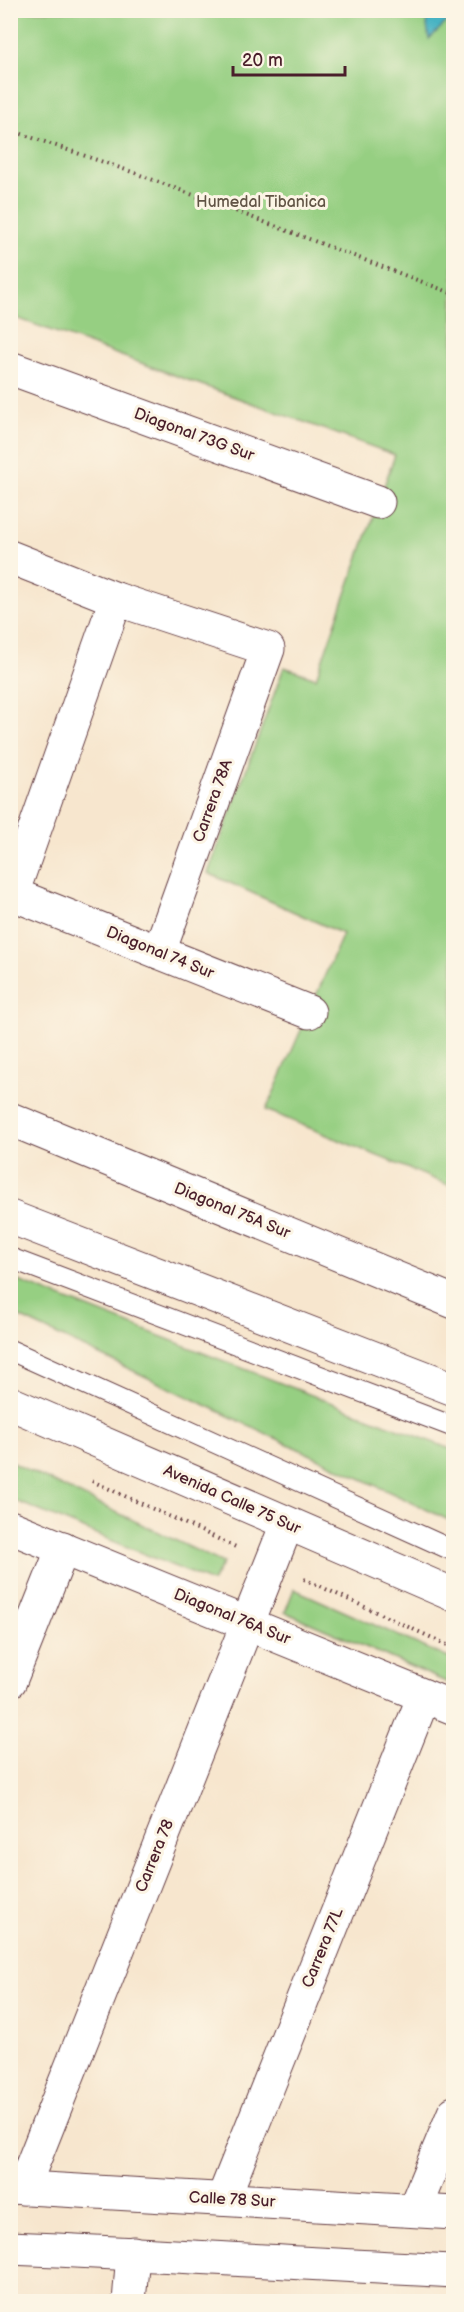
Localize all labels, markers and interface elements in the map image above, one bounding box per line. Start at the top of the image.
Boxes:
scale bar [233,39,346,77]
text: 20 m [242,50,283,71]
park label: Humedal Tibanica [196,193,326,212]
street label: Diagonal 73G Sur [131,404,257,466]
street label: Carrera 78A [189,757,237,845]
street label: Diagonal 74 Sur [103,923,217,983]
street label: Diagonal 75A Sur [171,1179,293,1243]
street label: Avenida Calle 75 Sur [161,1461,304,1539]
street label: Diagonal 76A Sur [171,1585,293,1649]
street label: Carrera 78 [132,1817,178,1895]
street label: Carrera 77L [298,1905,348,1991]
street label: Calle 78 Sur [188,2188,276,2212]

